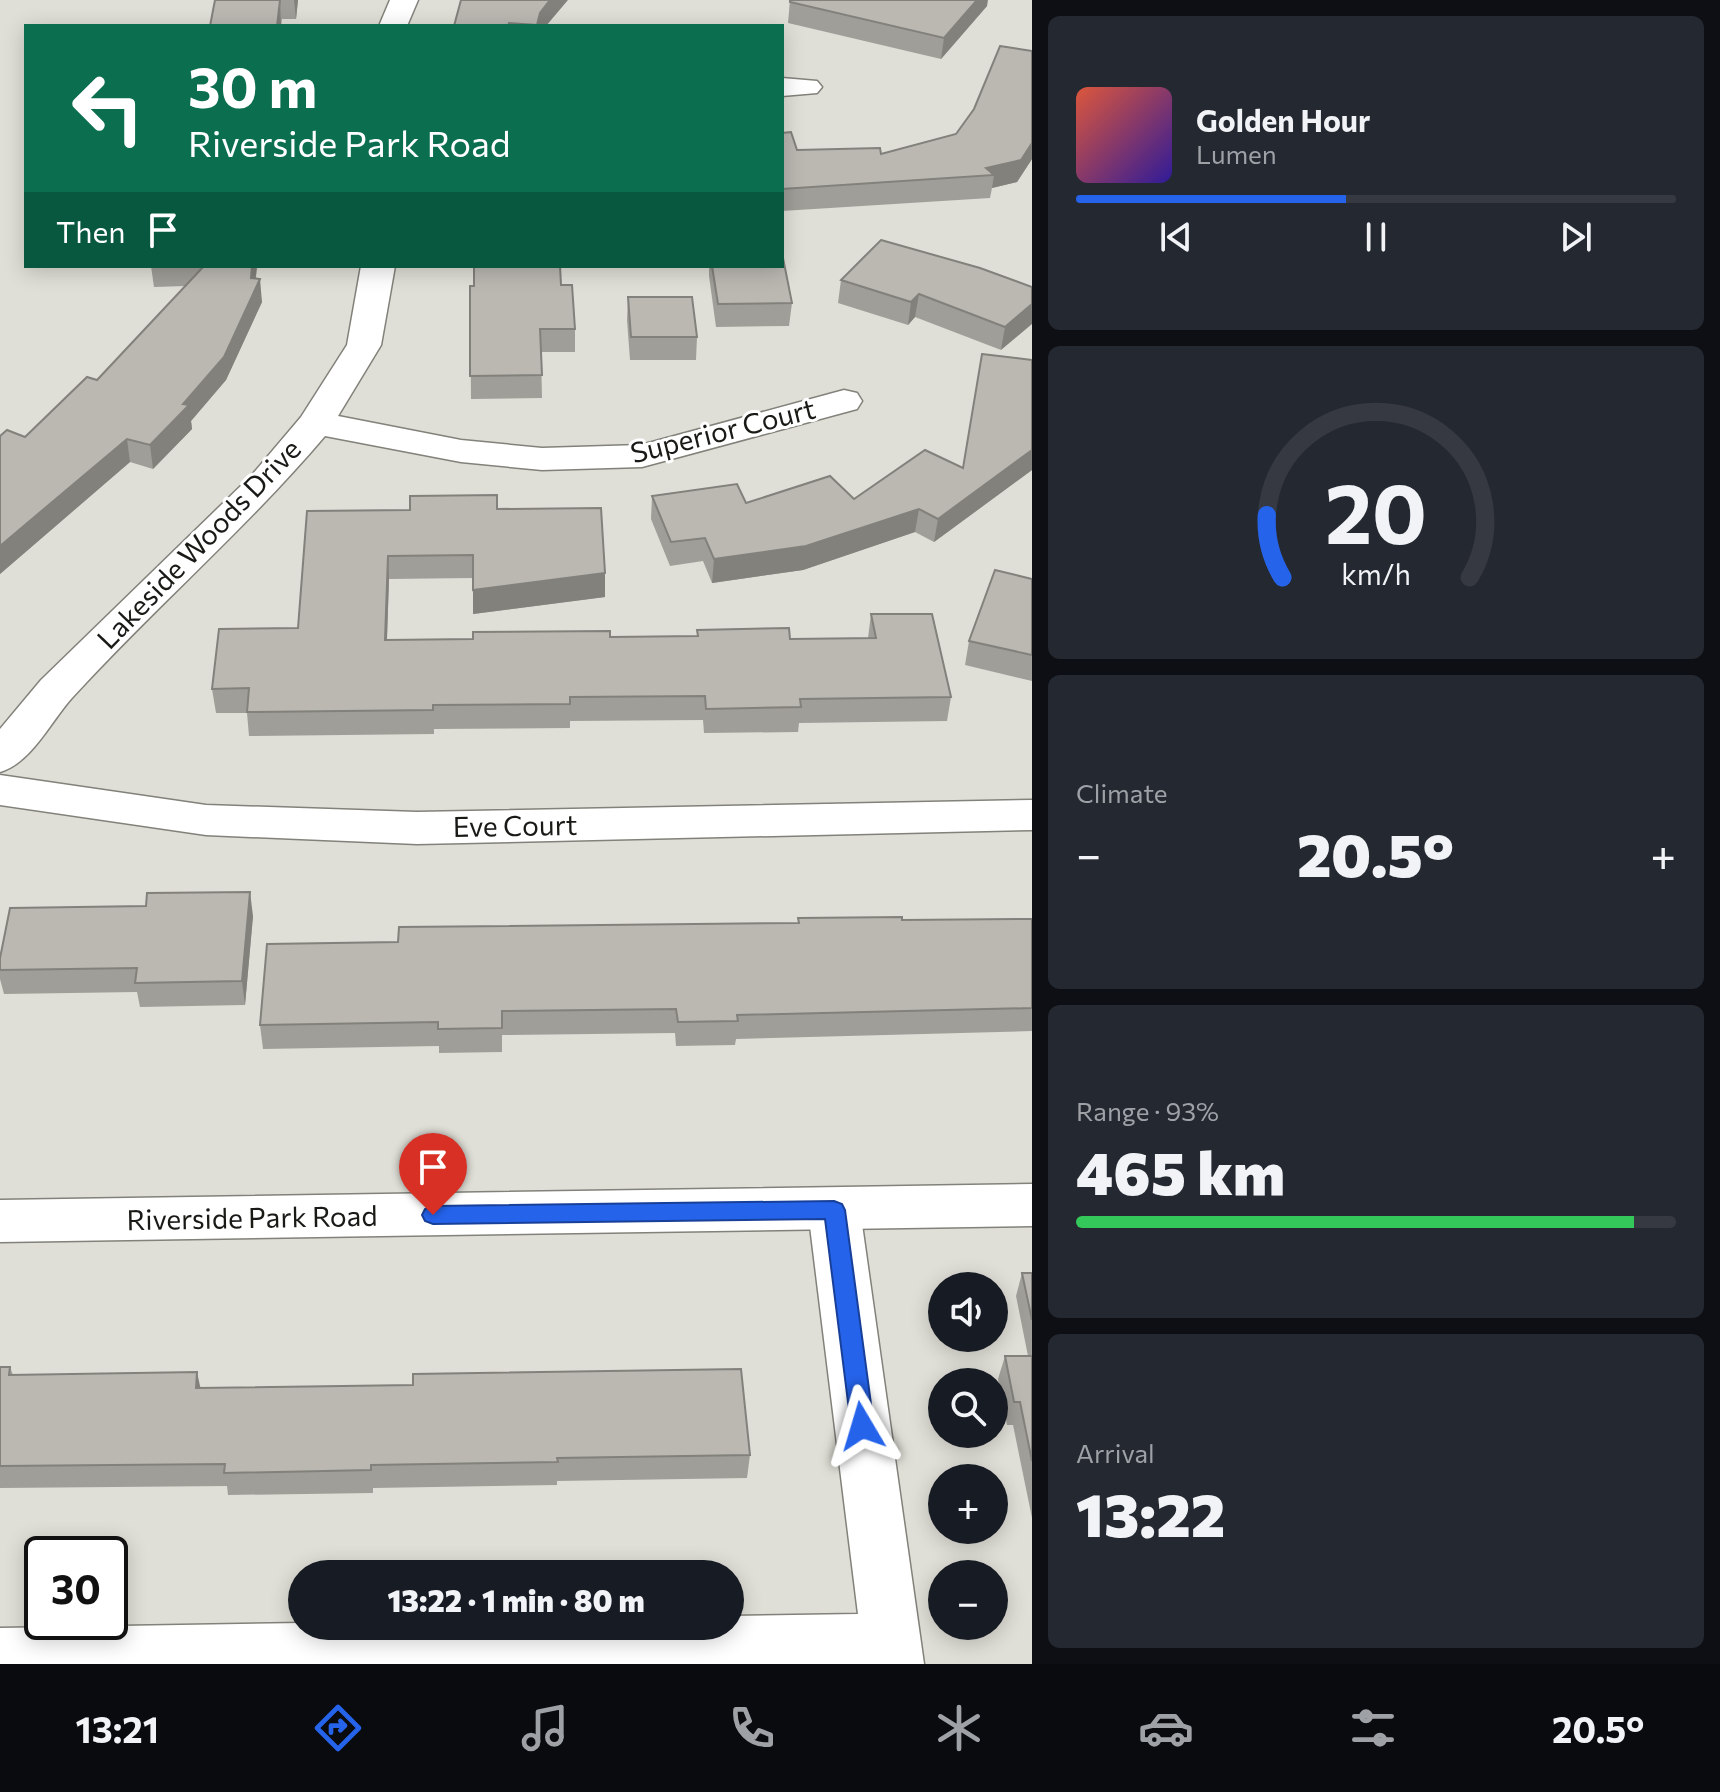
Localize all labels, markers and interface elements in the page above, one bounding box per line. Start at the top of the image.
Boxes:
text: 30 m [188,51,317,120]
icon: left [56,56,160,160]
text: Golden Hour [1196,101,1370,138]
text: Riverside Park Road [188,120,511,164]
text: Lumen [1196,138,1277,169]
icon: arrive [141,208,185,252]
text: Then [56,212,125,249]
icon: previous [1154,215,1198,259]
icon: pause [1354,215,1398,259]
icon: next [1554,215,1598,259]
street label: Superior Court [627,391,819,469]
street label: Lakeside Woods Drive [89,431,307,655]
text: 20 [1325,459,1427,561]
text: km/h [1341,557,1411,592]
text: Climate [1076,777,1168,808]
street label: Eve Court [452,807,577,843]
text: 20.5° [1297,816,1454,889]
text: − [1076,826,1101,880]
text: + [1650,826,1676,880]
text: Range · 93% [1076,1095,1219,1126]
pin [399,1133,467,1215]
text: 465 km [1076,1134,1285,1207]
icon: arrive [411,1145,455,1189]
street label: Riverside Park Road [126,1198,378,1236]
map controls [928,1272,1008,1640]
button: sound [928,1272,1008,1352]
button: search [928,1368,1008,1448]
position arrow [820,1384,904,1468]
text: Arrival [1076,1437,1155,1468]
button: + [928,1464,1008,1544]
text: 13:22 [1076,1476,1225,1549]
speed limit sign: 30 [24,1536,128,1640]
button: − [928,1560,1008,1640]
text: 13:22 · 1 min · 80 m [387,1581,645,1618]
icon: directions [310,1700,366,1756]
icon: music [517,1700,573,1756]
icon: phone [724,1700,780,1756]
icon: climate [931,1700,987,1756]
icon: car [1138,1700,1194,1756]
icon: filters [1345,1700,1401,1756]
text: 13:21 [76,1706,159,1750]
text: 20.5° [1552,1706,1644,1750]

